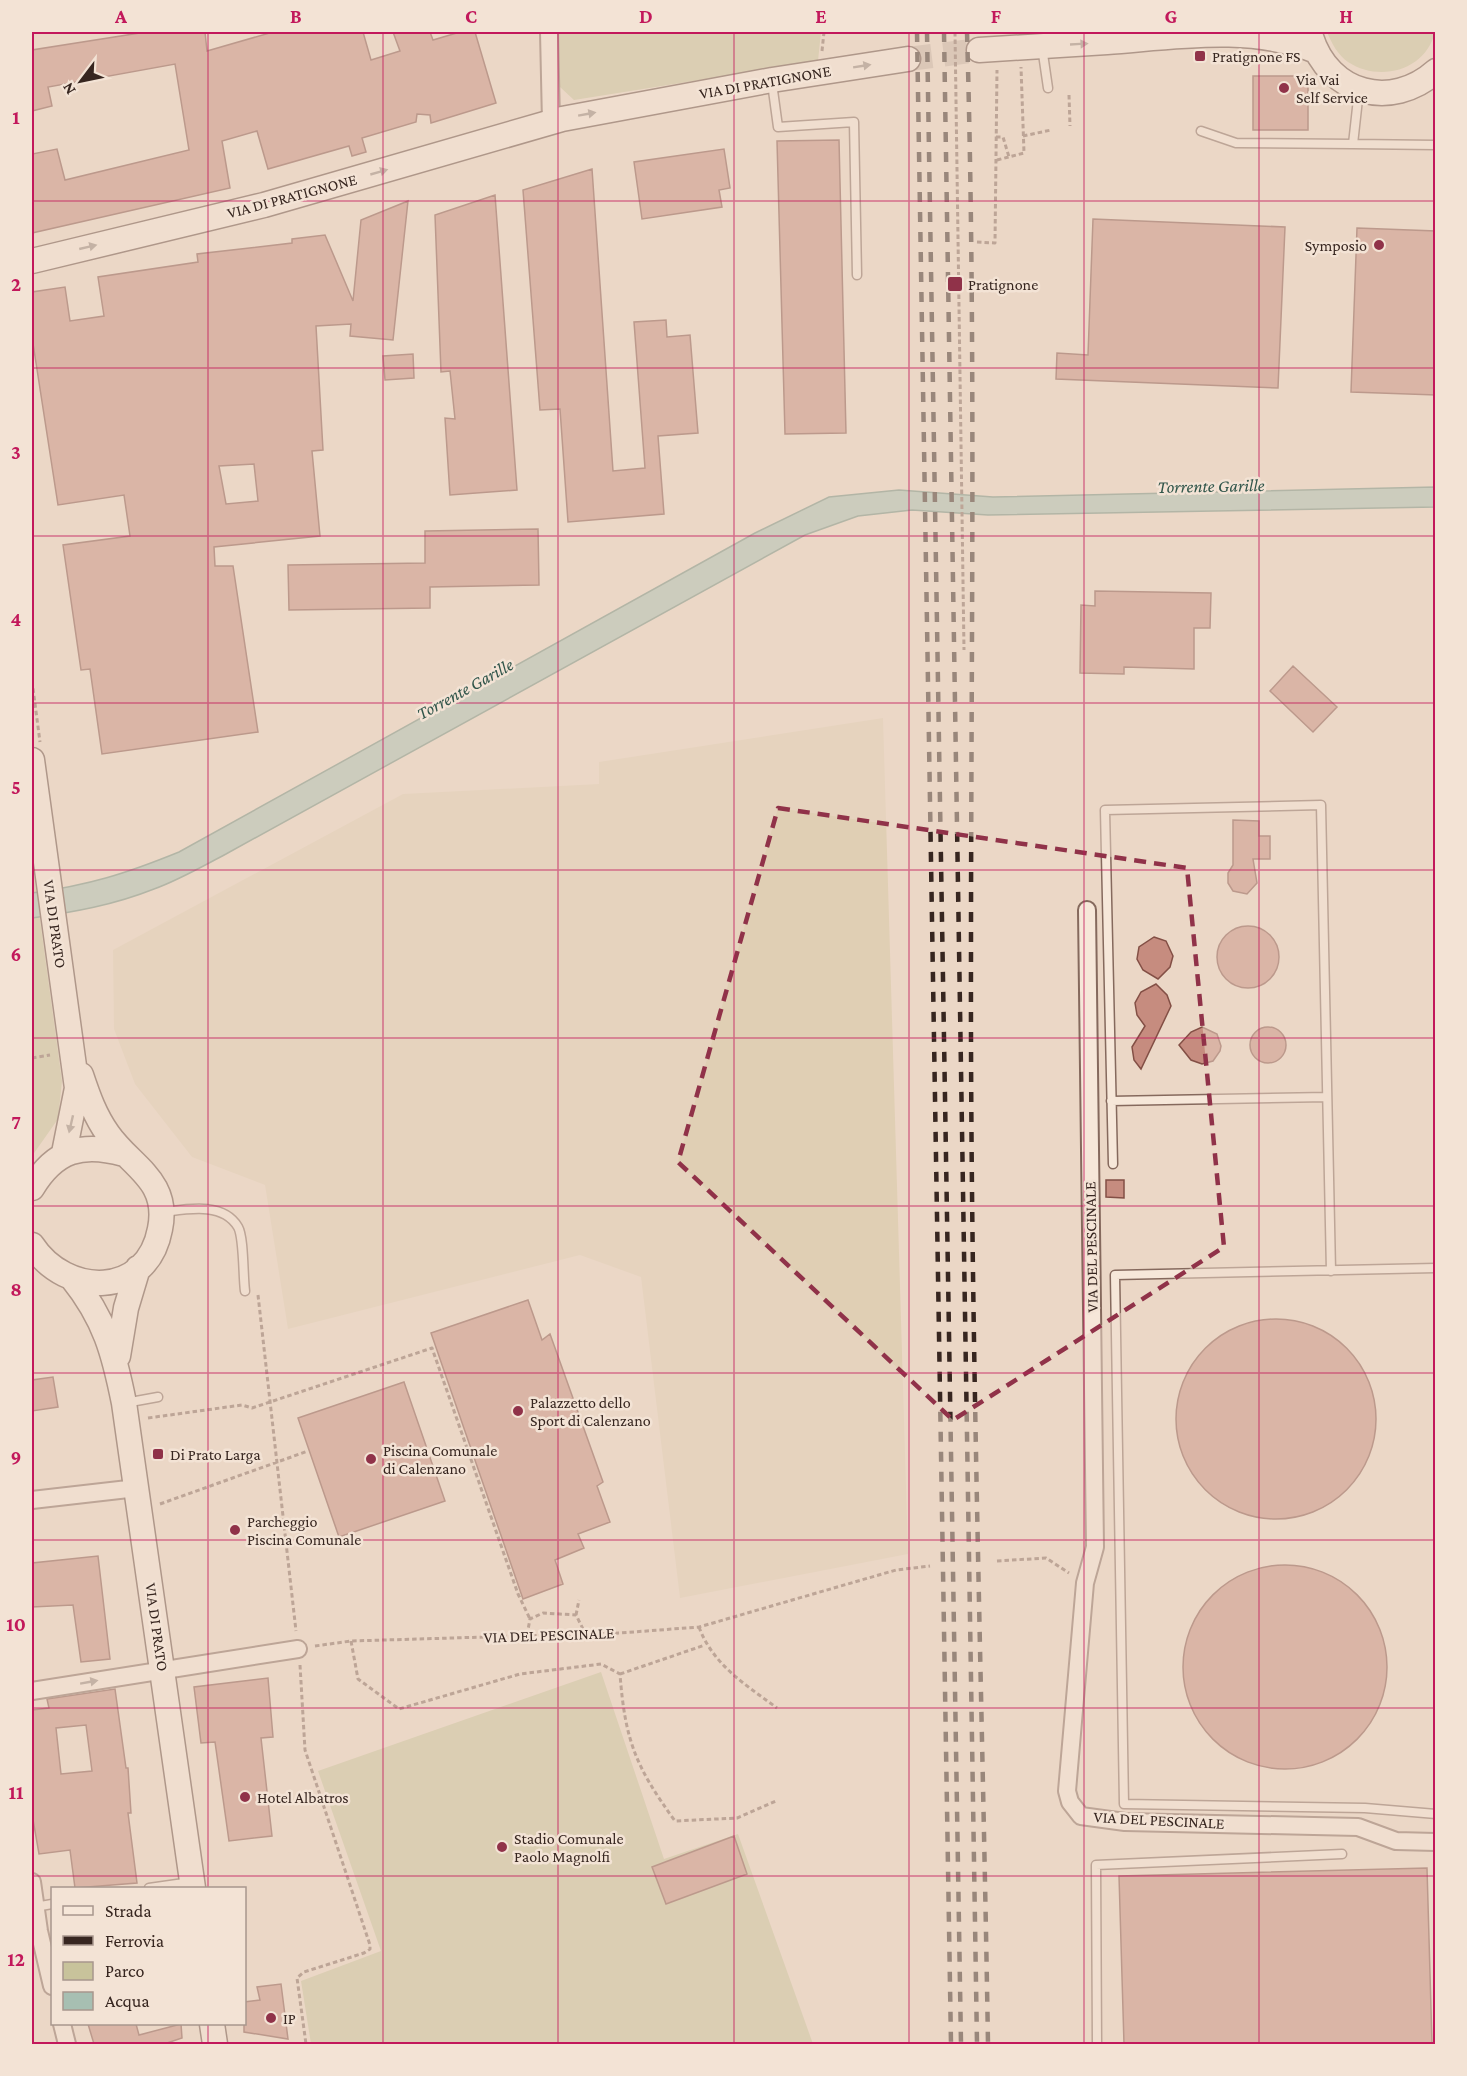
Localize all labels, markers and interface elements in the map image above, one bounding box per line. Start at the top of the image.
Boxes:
text: A [114,5,128,27]
text: B [290,5,302,27]
text: C [465,5,477,27]
text: D [639,5,653,27]
text: E [815,5,827,27]
text: F [991,5,1002,27]
text: G [1165,5,1178,27]
text: H [1339,5,1353,27]
one-way arrow [1069,39,1088,48]
place label: Pratignone FS [1212,48,1301,66]
marker: Pratignone FS [1193,49,1207,63]
north arrow [51,51,111,111]
one-way arrow [852,61,871,70]
street label: VIA DI PRATIGNONE [698,62,833,102]
place label: Via Vai Self Service [1296,71,1368,106]
text: N [59,79,79,98]
marker: Via Vai Self Service [1277,81,1291,95]
text: 1 [12,106,20,128]
one-way arrow [577,110,596,119]
one-way arrow [370,167,388,177]
street label: VIA DI PRATIGNONE [225,170,359,222]
place label: Symposio [1305,237,1367,255]
marker: Symposio [1372,238,1386,252]
one-way arrow [79,242,98,252]
text: 2 [11,273,21,295]
marker: Pratignone [946,275,964,293]
place label: Pratignone [968,276,1038,294]
text: 3 [11,441,21,463]
water label: Torrente Garille [1157,475,1265,497]
text: 4 [11,608,22,630]
water label: Torrente Garille [413,654,517,724]
text: 5 [11,776,21,798]
street label: VIA DI PRATO [40,879,70,969]
text: 6 [11,943,21,965]
text: 7 [11,1111,21,1133]
one-way arrow [66,1115,76,1134]
street label: VIA DEL PESCINALE [1081,1181,1101,1313]
text: 8 [10,1278,22,1300]
place label: Palazzetto dello Sport di Calenzano [530,1394,651,1430]
marker: Palazzetto dello Sport di Calenzano [511,1404,525,1418]
place label: Piscina Comunale di Calenzano [383,1442,497,1477]
text: 9 [11,1446,21,1468]
place label: Di Prato Larga [170,1446,261,1464]
marker: Di Prato Larga [151,1447,165,1461]
marker: Piscina Comunale di Calenzano [364,1452,378,1466]
place label: Parcheggio Piscina Comunale [247,1513,361,1548]
marker: Parcheggio Piscina Comunale [228,1523,242,1537]
street label: VIA DI PRATO [142,1582,172,1672]
text: 10 [6,1613,26,1635]
street label: VIA DEL PESCINALE [483,1624,615,1646]
one-way arrow [80,1677,99,1686]
text: 11 [9,1781,24,1803]
place label: Hotel Albatros [257,1789,349,1806]
marker: Hotel Albatros [238,1790,252,1804]
street label: VIA DEL PESCINALE [1093,1808,1225,1832]
place label: Stadio Comunale Paolo Magnolfi [514,1830,624,1866]
marker: Stadio Comunale Paolo Magnolfi [495,1840,509,1854]
legend [51,1887,246,2025]
text: Strada [105,1901,152,1921]
text: Ferrovia [105,1931,164,1951]
text: 12 [7,1948,25,1970]
text: Parco [105,1961,144,1981]
text: Acqua [105,1991,150,2011]
place label: IP [283,2010,296,2027]
marker: IP [264,2011,278,2025]

